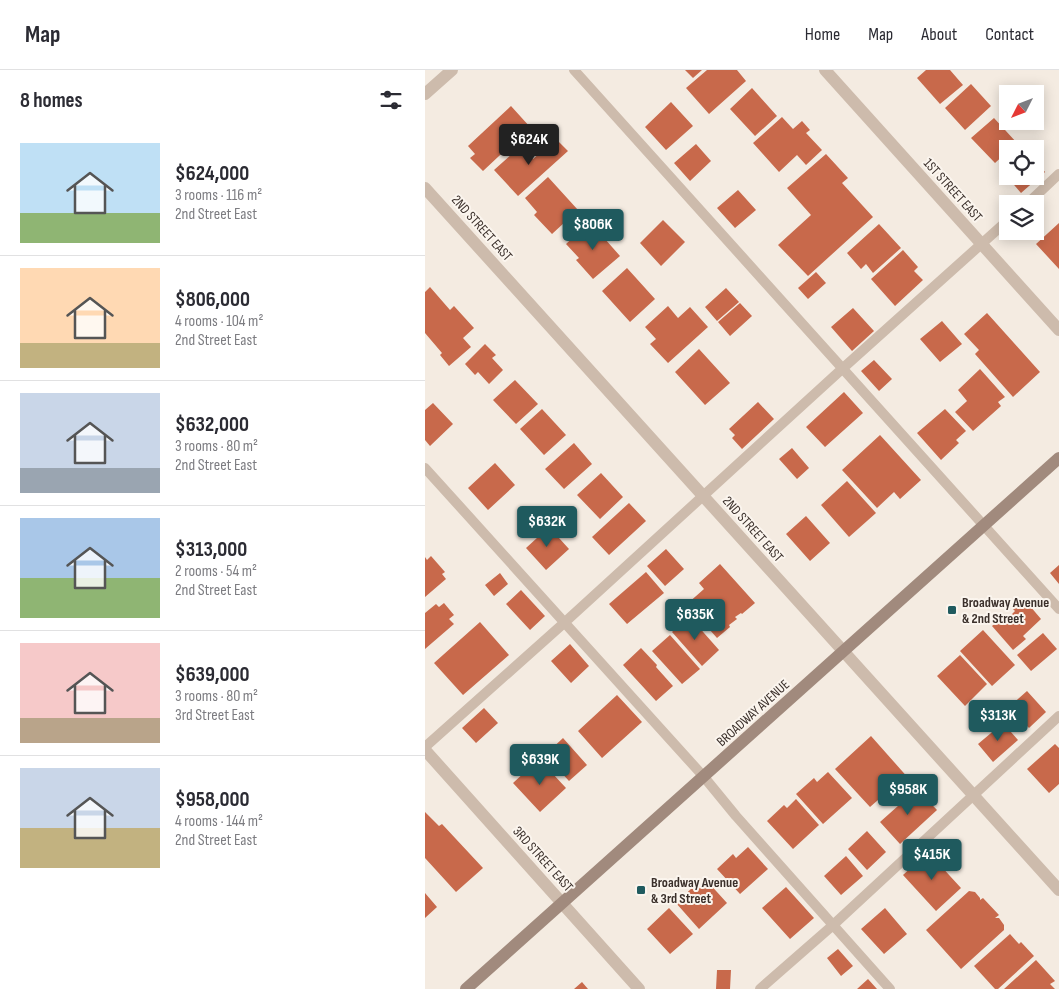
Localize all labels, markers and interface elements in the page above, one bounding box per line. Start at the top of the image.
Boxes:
text: Map [25,20,60,49]
text: Home [805,24,840,45]
text: Map [868,24,893,45]
text: About [921,24,957,45]
text: Contact [985,24,1034,45]
north arrow [999,85,1044,130]
map controls [999,85,1044,240]
icon: filters [377,86,405,114]
text: 8 homes [20,88,83,113]
pin: $624K [494,124,564,166]
text: $624K [510,130,548,149]
button: locate [999,140,1044,185]
street label: 1ST STREET EAST [920,155,986,225]
text: $624,000 [175,161,249,186]
icon: home [60,163,120,223]
text: 3 rooms · 116 m² [175,186,262,205]
street label: 2ND STREET EAST [448,192,516,265]
button: layers [999,195,1044,240]
text: 2nd Street East [175,205,257,224]
pin: $806K [558,208,628,251]
text: $806K [574,215,612,234]
text: $806,000 [175,287,250,312]
icon: home [60,288,120,348]
text: 4 rooms · 104 m² [175,312,263,331]
text: 2nd Street East [175,331,257,350]
text: $632,000 [175,412,249,437]
icon: home [60,413,120,473]
text: 3 rooms · 80 m² [175,437,258,456]
text: 2nd Street East [175,456,257,475]
street label: 2ND STREET EAST [719,493,787,566]
pin: $632K [512,506,582,548]
text: $632K [528,512,566,531]
text: $313,000 [175,537,247,562]
icon: home [60,538,120,598]
text: 2 rooms · 54 m² [175,562,257,581]
text: 2nd Street East [175,581,257,600]
place label: Broadway Avenue & 2nd Street [962,594,1049,627]
pin: $635K [660,598,730,641]
marker: Broadway Avenue & 2nd Street [946,604,958,616]
text: $635K [676,605,714,624]
text: $639,000 [175,662,249,687]
icon: home [60,663,120,723]
street label: BROADWAY AVENUE [713,676,793,750]
text: 3 rooms · 80 m² [175,687,258,706]
pin: $313K [963,700,1033,742]
text: 3rd Street East [175,706,255,725]
text: $313K [980,706,1016,725]
pin: $639K [505,744,575,786]
text: $639K [521,750,559,769]
pin: $958K [873,774,943,816]
text: $958K [889,780,927,799]
text: $958,000 [175,787,250,812]
icon: home [60,788,120,848]
text: 4 rooms · 144 m² [175,812,263,831]
street label: 3RD STREET EAST [509,823,577,895]
text: 2nd Street East [175,831,257,850]
pin: $415K [897,838,967,881]
text: $415K [914,845,950,864]
place label: Broadway Avenue & 3rd Street [651,874,738,907]
marker: Broadway Avenue & 3rd Street [635,884,647,896]

